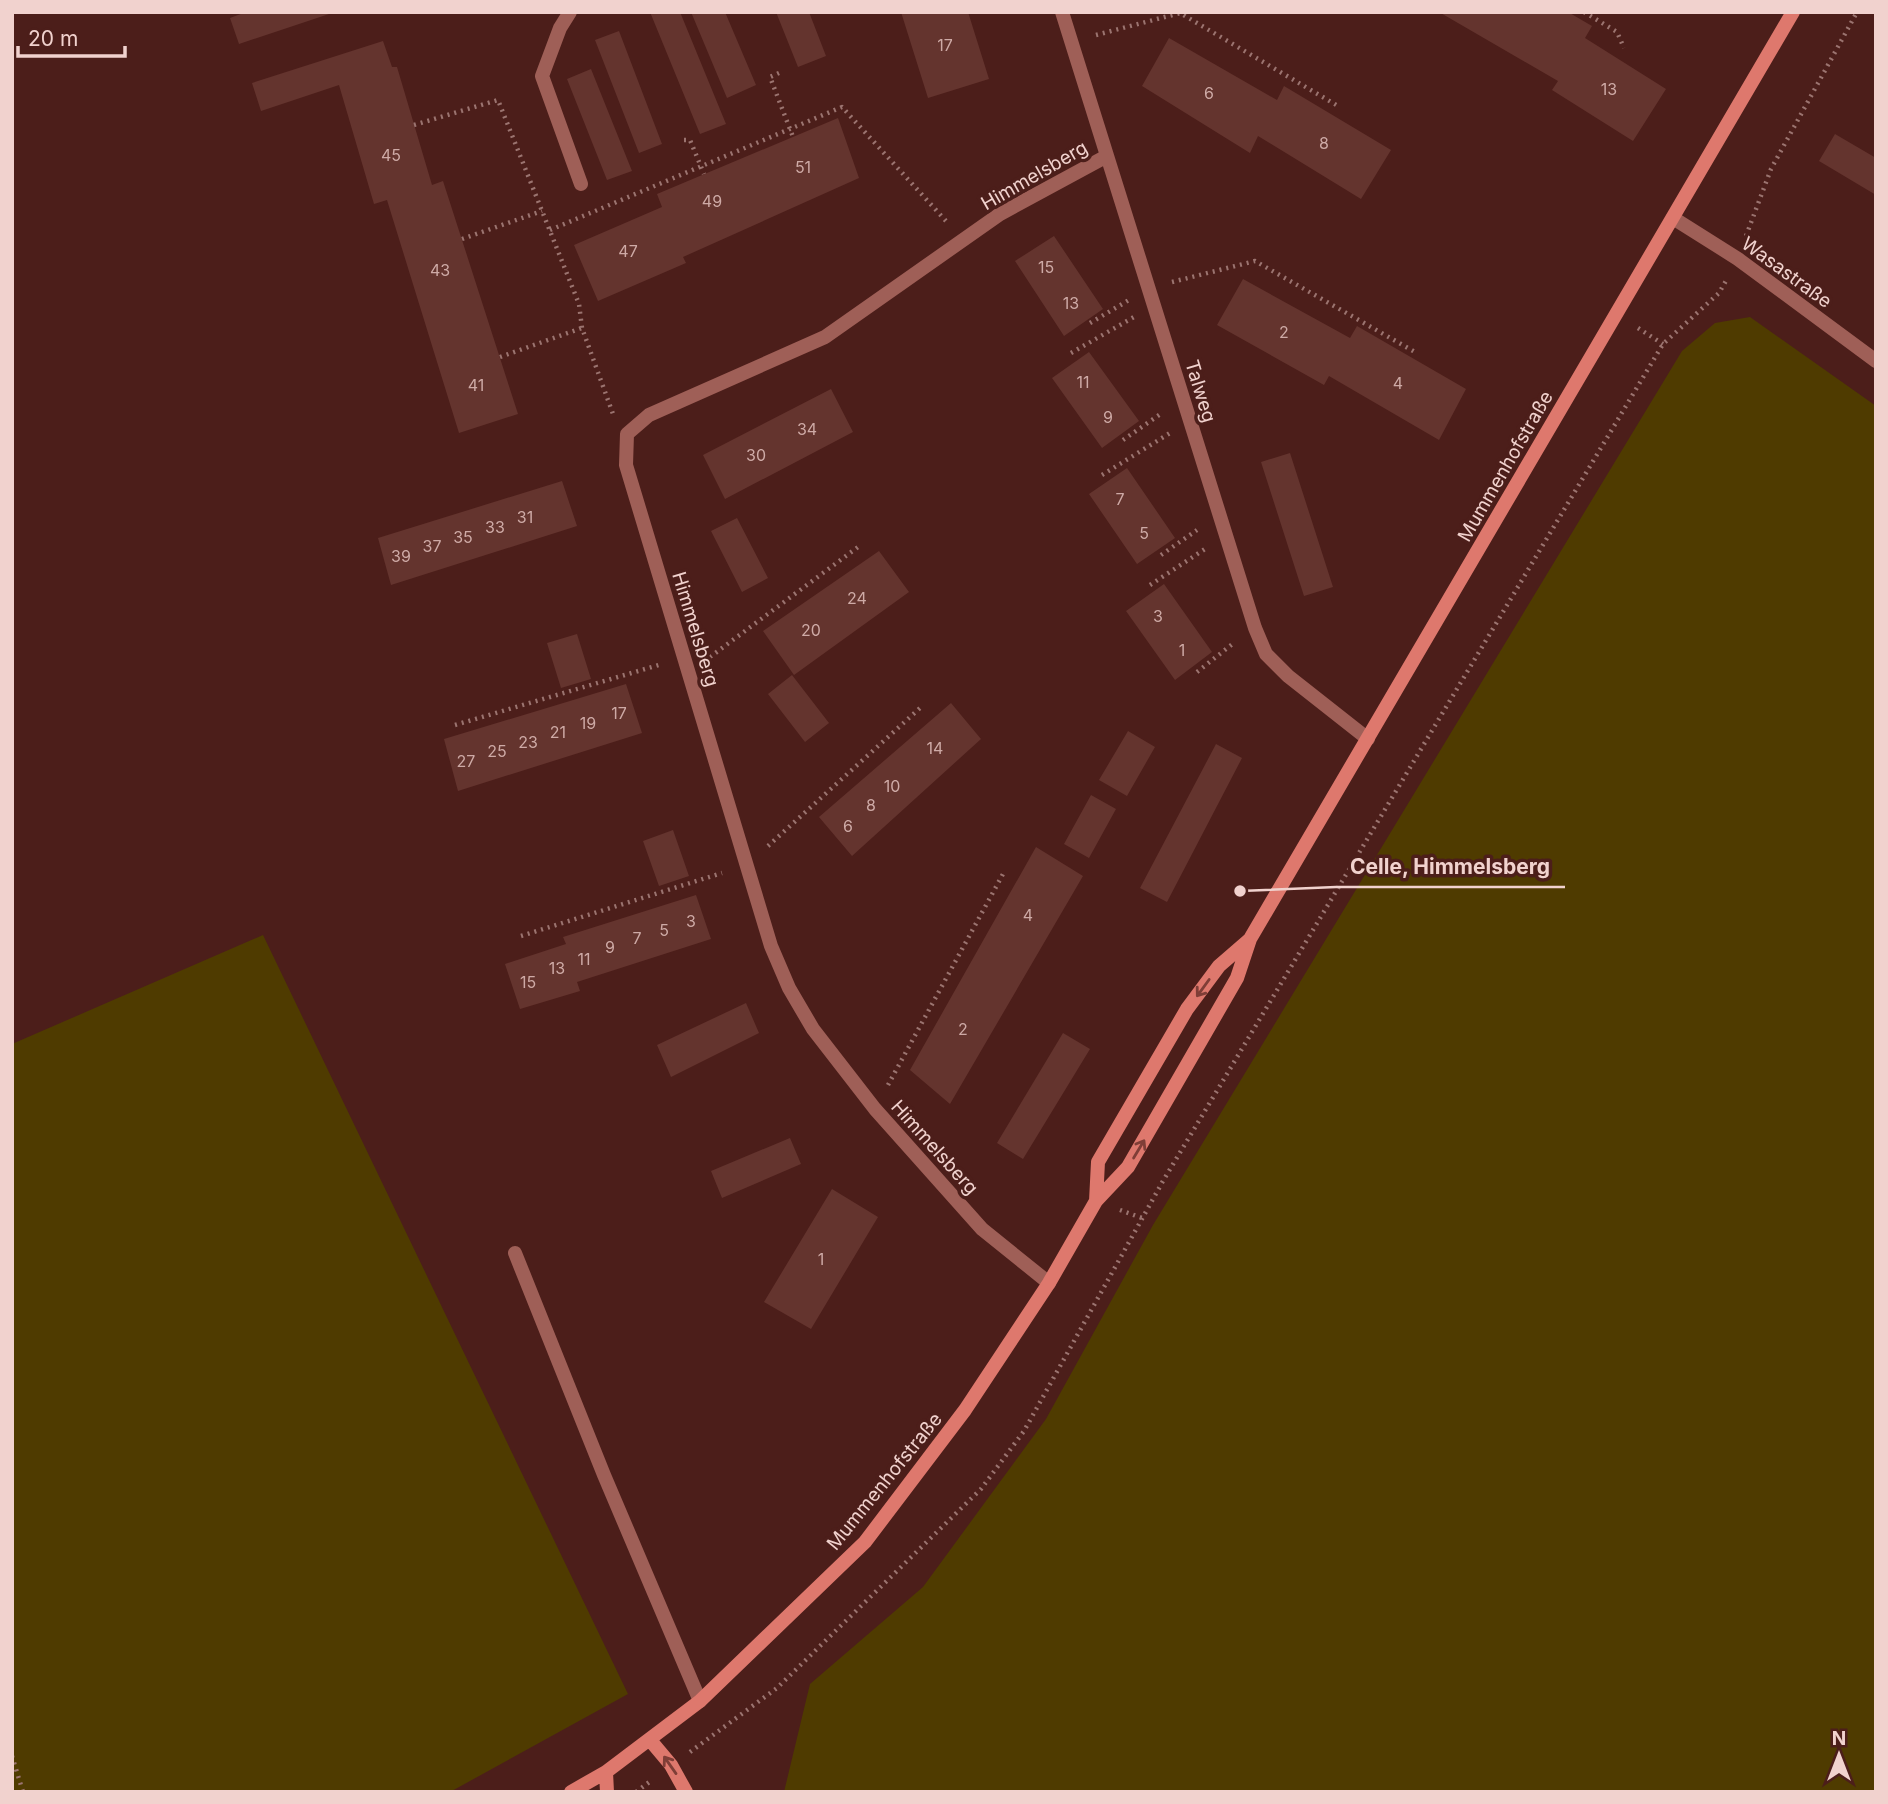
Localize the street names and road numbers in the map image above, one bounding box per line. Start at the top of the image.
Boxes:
street label: Himmelsberg [977,136,1091,215]
street label: Wasastraße [1737,232,1836,313]
street label: Talweg [1180,357,1221,425]
street label: Mummenhofstraße [1453,387,1558,546]
street label: Himmelsberg [667,569,724,689]
street label: Himmelsberg [886,1095,983,1199]
street label: Mummenhofstraße [822,1408,947,1555]

